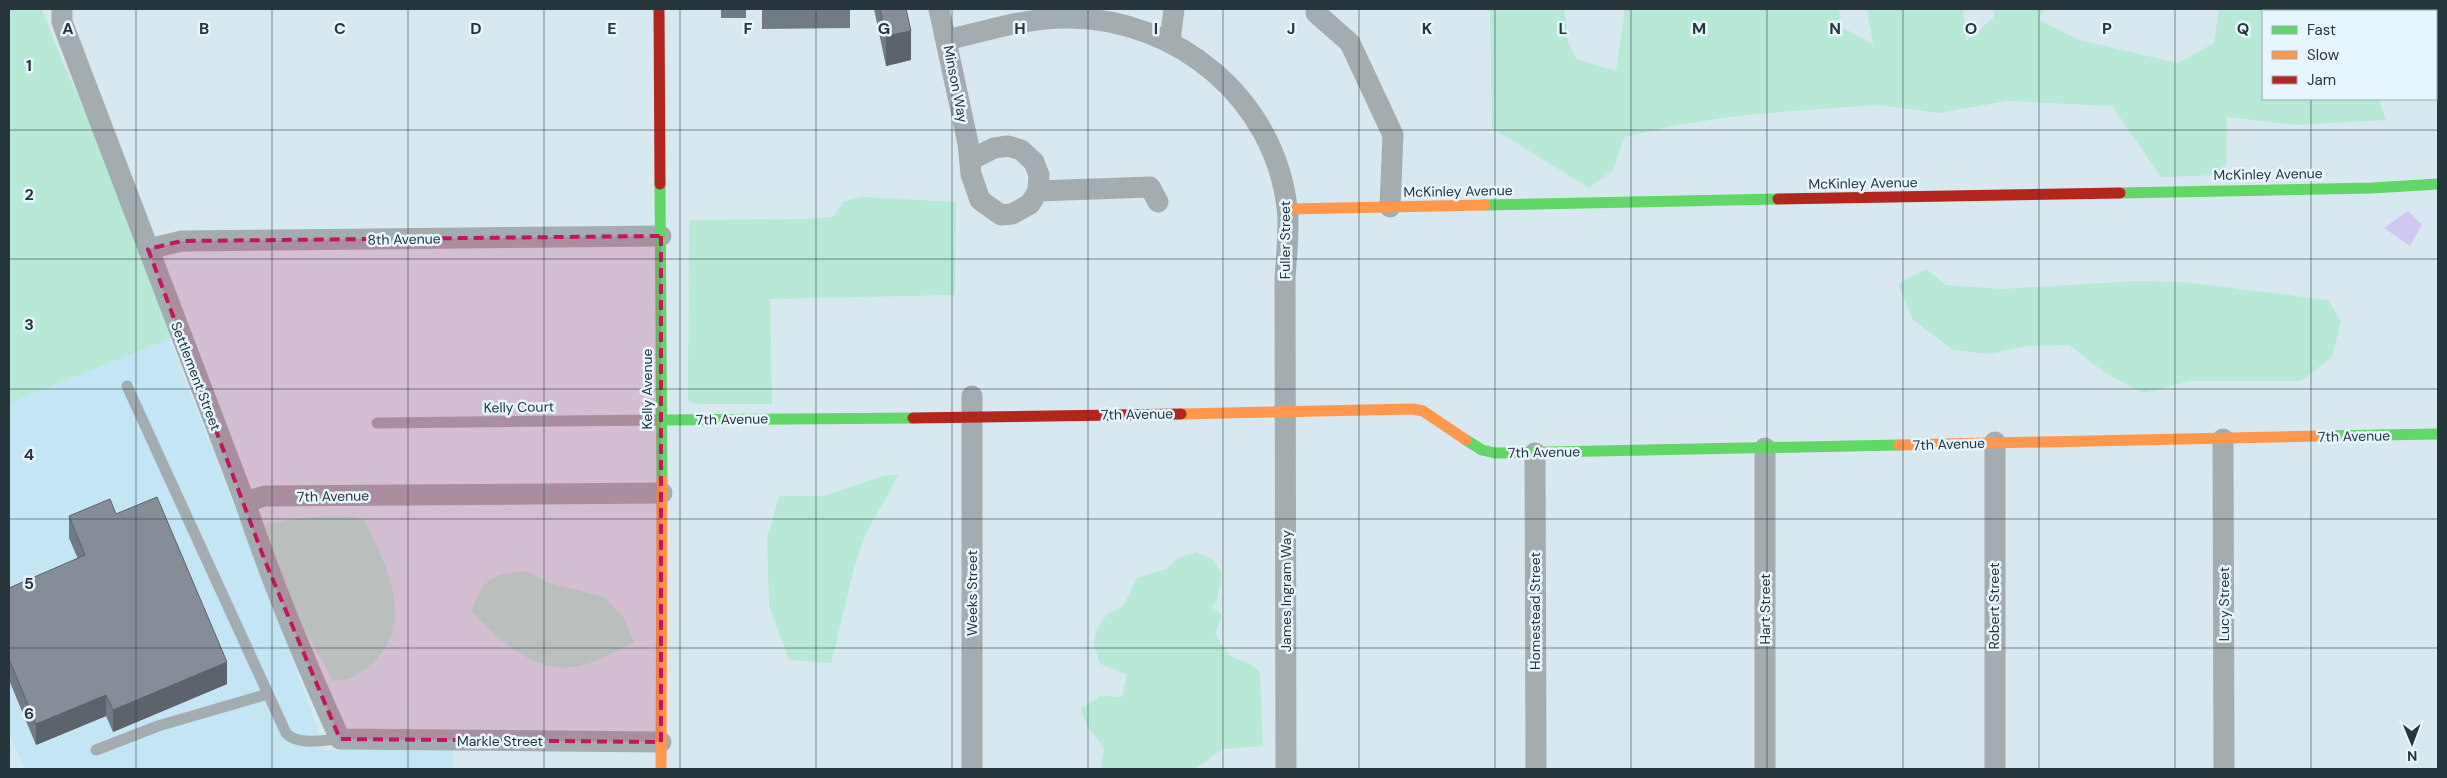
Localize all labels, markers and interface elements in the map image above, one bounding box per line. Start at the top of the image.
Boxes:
legend [2262,10,2437,100]
text: A [62,18,74,39]
text: B [199,18,209,39]
text: C [334,18,346,39]
text: D [470,18,482,39]
text: E [607,18,617,39]
text: F [744,18,753,39]
text: G [878,18,890,39]
text: H [1014,18,1026,39]
text: I [1154,18,1158,39]
text: J [1287,18,1295,39]
text: K [1422,18,1433,39]
text: L [1559,18,1568,39]
text: M [1692,18,1706,39]
text: N [1829,18,1841,39]
text: O [1965,18,1977,39]
text: P [2102,18,2112,39]
text: Q [2237,18,2249,39]
text: Fast [2307,20,2336,40]
street label: Minson Way [940,44,972,124]
text: Slow [2307,45,2340,65]
text: 1 [26,55,32,76]
text: Jam [2307,70,2336,90]
street label: McKinley Avenue [2213,164,2323,184]
street label: McKinley Avenue [1808,173,1918,193]
street label: McKinley Avenue [1403,181,1513,201]
text: 2 [24,184,34,205]
street label: Fuller Street [1276,201,1294,279]
street label: 8th Avenue [367,229,441,249]
text: 3 [24,314,34,335]
street label: Settlement Street [167,319,225,433]
street label: Kelly Avenue [638,348,656,430]
street label: Kelly Court [484,397,554,417]
street label: 7th Avenue [1101,404,1173,424]
street label: 7th Avenue [696,409,768,429]
street label: 7th Avenue [2318,426,2390,446]
street label: 7th Avenue [1913,434,1985,454]
street label: 7th Avenue [1508,442,1580,462]
text: 4 [24,444,34,465]
street label: 7th Avenue [297,486,369,506]
street label: James Ingram Way [1277,530,1295,652]
street label: Weeks Street [963,550,981,636]
street label: Homestead Street [1526,552,1544,670]
street label: Robert Street [1985,563,2003,649]
street label: Lucy Street [2215,567,2233,641]
text: 5 [24,573,34,594]
street label: Hart Street [1756,573,1774,645]
text: 6 [24,703,34,724]
north arrow [2387,718,2437,768]
street label: Markle Street [457,732,543,750]
text: N [2407,747,2417,765]

